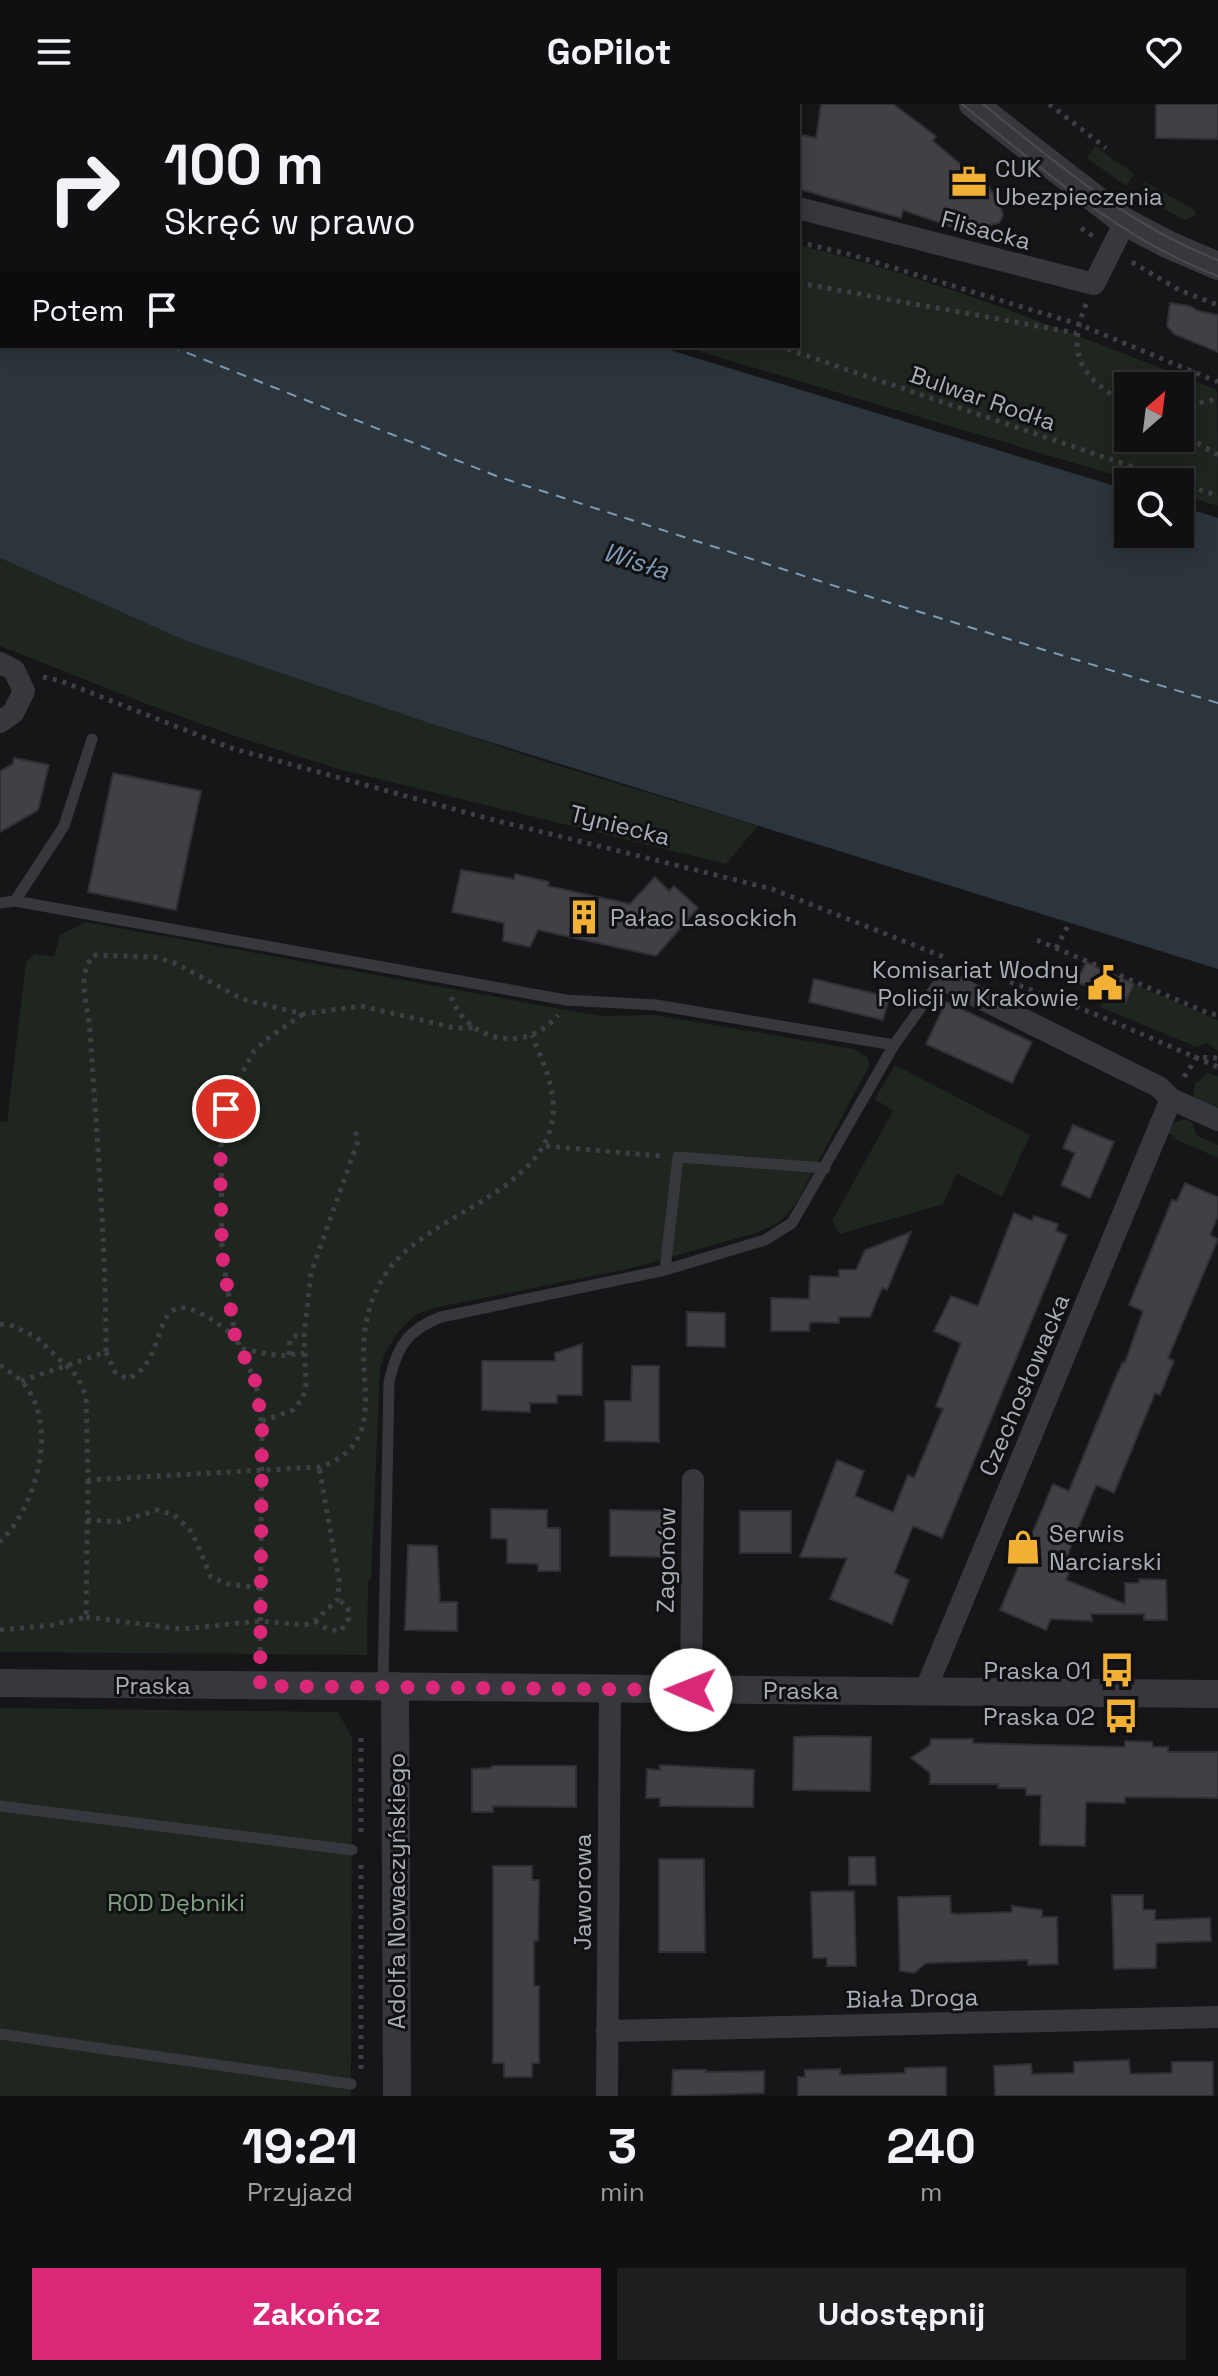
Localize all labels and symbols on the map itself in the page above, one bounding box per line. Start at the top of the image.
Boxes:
place label: CUK Ubezpieczenia [995,153,1163,212]
office icon: CUK Ubezpieczenia [950,163,988,201]
street label: Flisacka [938,203,1034,257]
street label: Bulwar Rodła [906,359,1060,438]
north arrow [1114,372,1194,452]
water label: Wisła [599,534,674,588]
street label: Tyniecka [566,798,674,852]
building icon: Pałac Lasockich [565,898,603,936]
place label: Pałac Lasockich [610,902,797,933]
place label: Komisariat Wodny Policji w Krakowie [872,954,1079,1013]
public building icon: Komisariat Wodny Policji w Krakowie [1086,964,1124,1002]
pin [192,1075,260,1143]
street label: Czechosłowacka [972,1289,1076,1481]
street label: Zagonów [650,1507,682,1613]
place label: Serwis Narciarski [1049,1518,1162,1577]
shop icon: Serwis Narciarski [1004,1528,1042,1566]
position arrow [649,1648,733,1732]
bus stop icon: Praska 01 [1098,1651,1136,1689]
place label: Praska 01 [984,1655,1091,1686]
street label: Praska [115,1670,191,1701]
street label: Praska [763,1675,839,1706]
bus stop icon: Praska 02 [1102,1697,1140,1735]
place label: Praska 02 [983,1701,1095,1732]
street label: Adolfa Nowaczyńskiego [381,1753,412,2029]
street label: Jaworowa [567,1833,598,1951]
park label: ROD Dębniki [107,1887,245,1918]
street label: Biała Droga [845,1981,979,2015]

